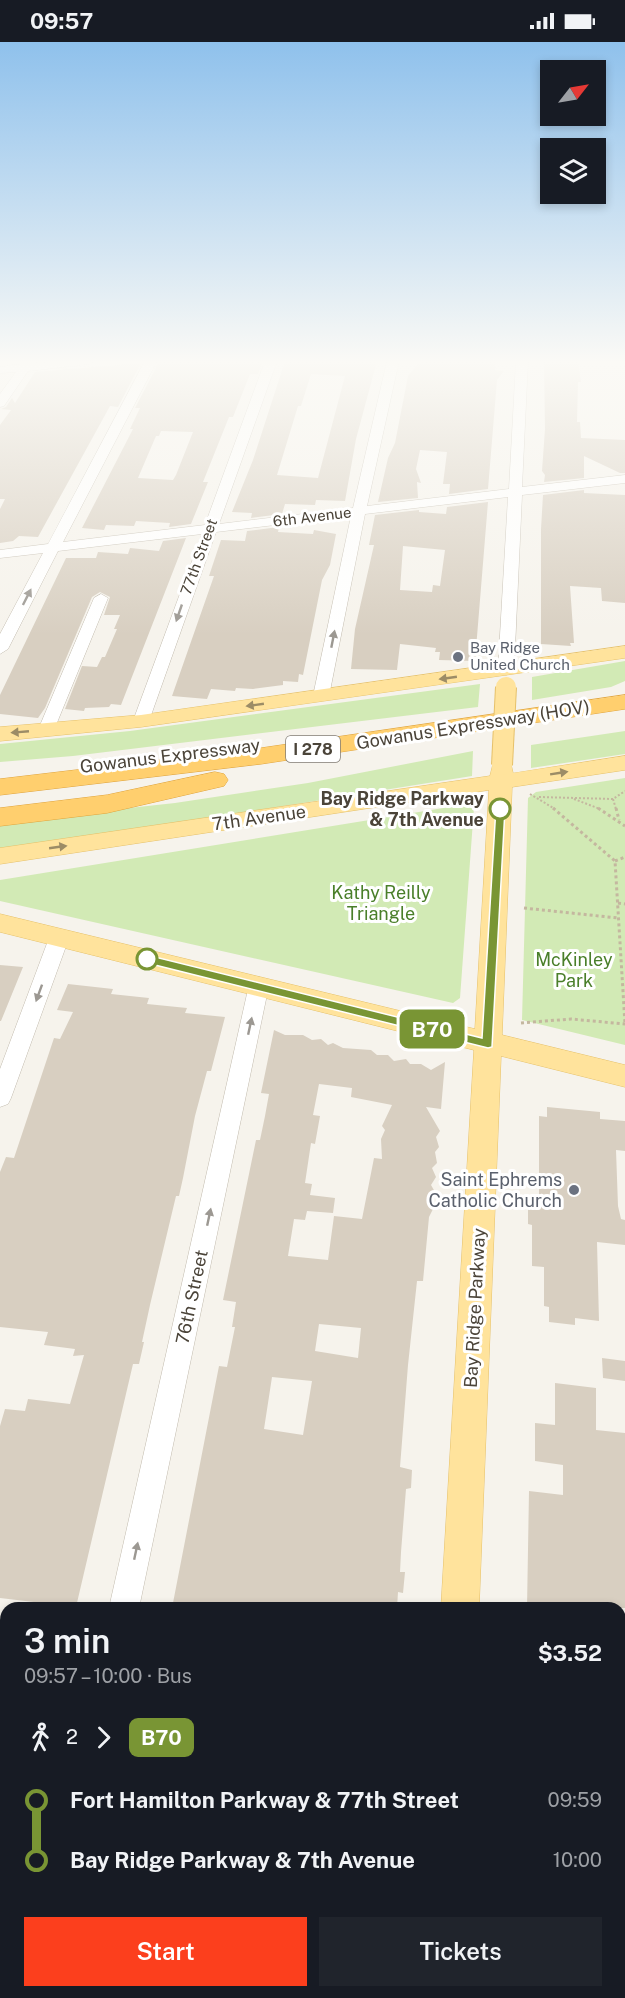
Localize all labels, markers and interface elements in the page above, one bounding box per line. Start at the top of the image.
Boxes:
text: 09:57 [30,8,93,34]
north arrow [540,60,606,126]
map controls [540,60,606,204]
button: layers [540,138,606,204]
street label: 6th Avenue [272,503,352,530]
street label: 77th Street [177,516,220,597]
one-way arrow [22,588,32,605]
one-way arrow [173,604,183,622]
one-way arrow [329,629,338,648]
place label: Bay Ridge United Church [470,639,570,673]
marker: Bay Ridge United Church [451,650,465,664]
one-way arrow [439,674,458,683]
street label: Gowanus Expressway (HOV) [355,696,591,753]
one-way arrow [246,701,265,710]
one-way arrow [10,727,29,737]
street label: Gowanus Expressway [79,734,262,777]
road number: I 278 [286,736,340,762]
one-way arrow [549,768,568,777]
place label: Bay Ridge Parkway & 7th Avenue [320,788,484,830]
marker: Bay Ridge Parkway & 7th Avenue [489,798,511,820]
street label: 7th Avenue [211,801,307,834]
one-way arrow [48,843,67,852]
park label: Kathy Reilly Triangle [331,882,431,924]
unlabelled marker [136,948,158,970]
park label: McKinley Park [535,949,613,991]
one-way arrow [33,984,43,1002]
line badge: B70 [398,1010,466,1048]
one-way arrow [246,1016,255,1035]
text: B70 [412,1017,452,1042]
place label: Saint Ephrems Catholic Church [428,1169,562,1211]
marker: Saint Ephrems Catholic Church [567,1183,581,1197]
one-way arrow [205,1207,214,1226]
street label: Bay Ridge Parkway [460,1227,489,1388]
street label: 76th Street [171,1248,212,1346]
one-way arrow [132,1542,142,1560]
text: 3 min [24,1622,110,1660]
text: $3.52 [538,1640,602,1666]
text: 09:57 – 10:00 · Bus [24,1664,192,1688]
icon: walk [24,1721,57,1754]
icon: forward [87,1721,120,1754]
text: 2 [66,1725,78,1749]
text: B70 [141,1725,182,1750]
text: Fort Hamilton Parkway & 77th Street [70,1787,459,1813]
text: 09:59 [548,1788,602,1812]
text: Bay Ridge Parkway & 7th Avenue [70,1847,415,1873]
text: 10:00 [553,1848,602,1872]
button: Start [24,1917,307,1986]
button: Tickets [319,1917,602,1986]

